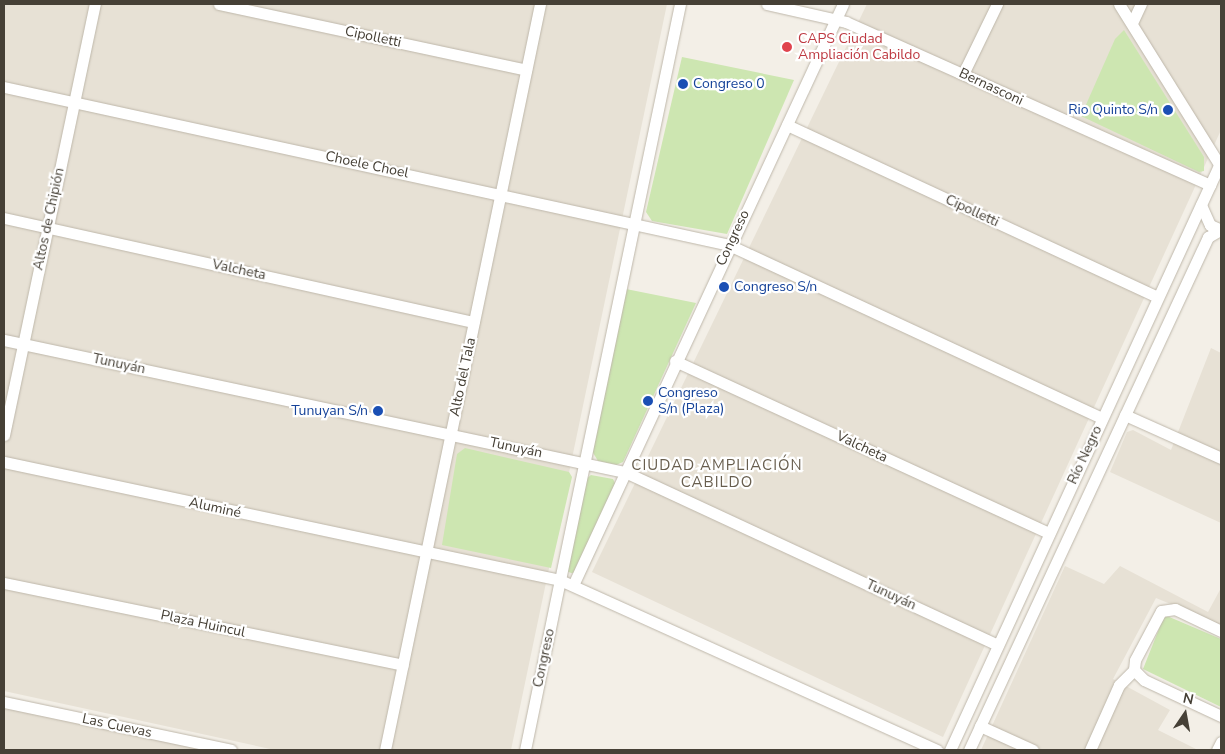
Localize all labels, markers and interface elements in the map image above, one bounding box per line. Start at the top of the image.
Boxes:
street label: Cipolletti [343,23,403,51]
place label: CAPS Ciudad Ampliación Cabildo [798,31,920,64]
marker: CAPS Ciudad Ampliación Cabildo [780,40,794,54]
street label: Bernasconi [956,65,1026,109]
place label: Congreso 0 [693,76,765,92]
marker: Congreso 0 [677,78,689,90]
place label: Rio Quinto S/n [1068,102,1158,118]
marker: Rio Quinto S/n [1162,104,1174,116]
street label: Choele Choel [324,148,410,182]
street label: Altos de Chipión [30,166,68,272]
street label: Cipolletti [943,191,1001,231]
street label: Congreso [713,207,753,269]
street label: Valcheta [211,256,267,284]
place label: Congreso S/n [734,279,817,295]
marker: Congreso S/n [718,281,730,293]
street label: Alto del Tala [446,336,480,418]
street label: Tunuyán [91,350,147,378]
place label: Congreso S/n (Plaza) [658,385,724,418]
marker: Congreso S/n (Plaza) [642,395,654,407]
place label: Tunuyan S/n [291,403,368,419]
marker: Tunuyan S/n [372,405,384,417]
street label: Río Negro [1064,423,1106,487]
street label: Valcheta [834,428,890,466]
street label: Tunuyán [488,434,544,462]
district label: CIUDAD AMPLIACIÓN CABILDO [629,456,805,491]
street label: Aluminé [187,494,243,522]
street label: Tunuyán [863,576,919,614]
street label: Plaza Huincul [159,607,247,641]
street label: Congreso [530,627,558,689]
text: N [1181,688,1195,709]
north arrow [1160,689,1210,739]
street label: Las Cuevas [81,710,153,742]

